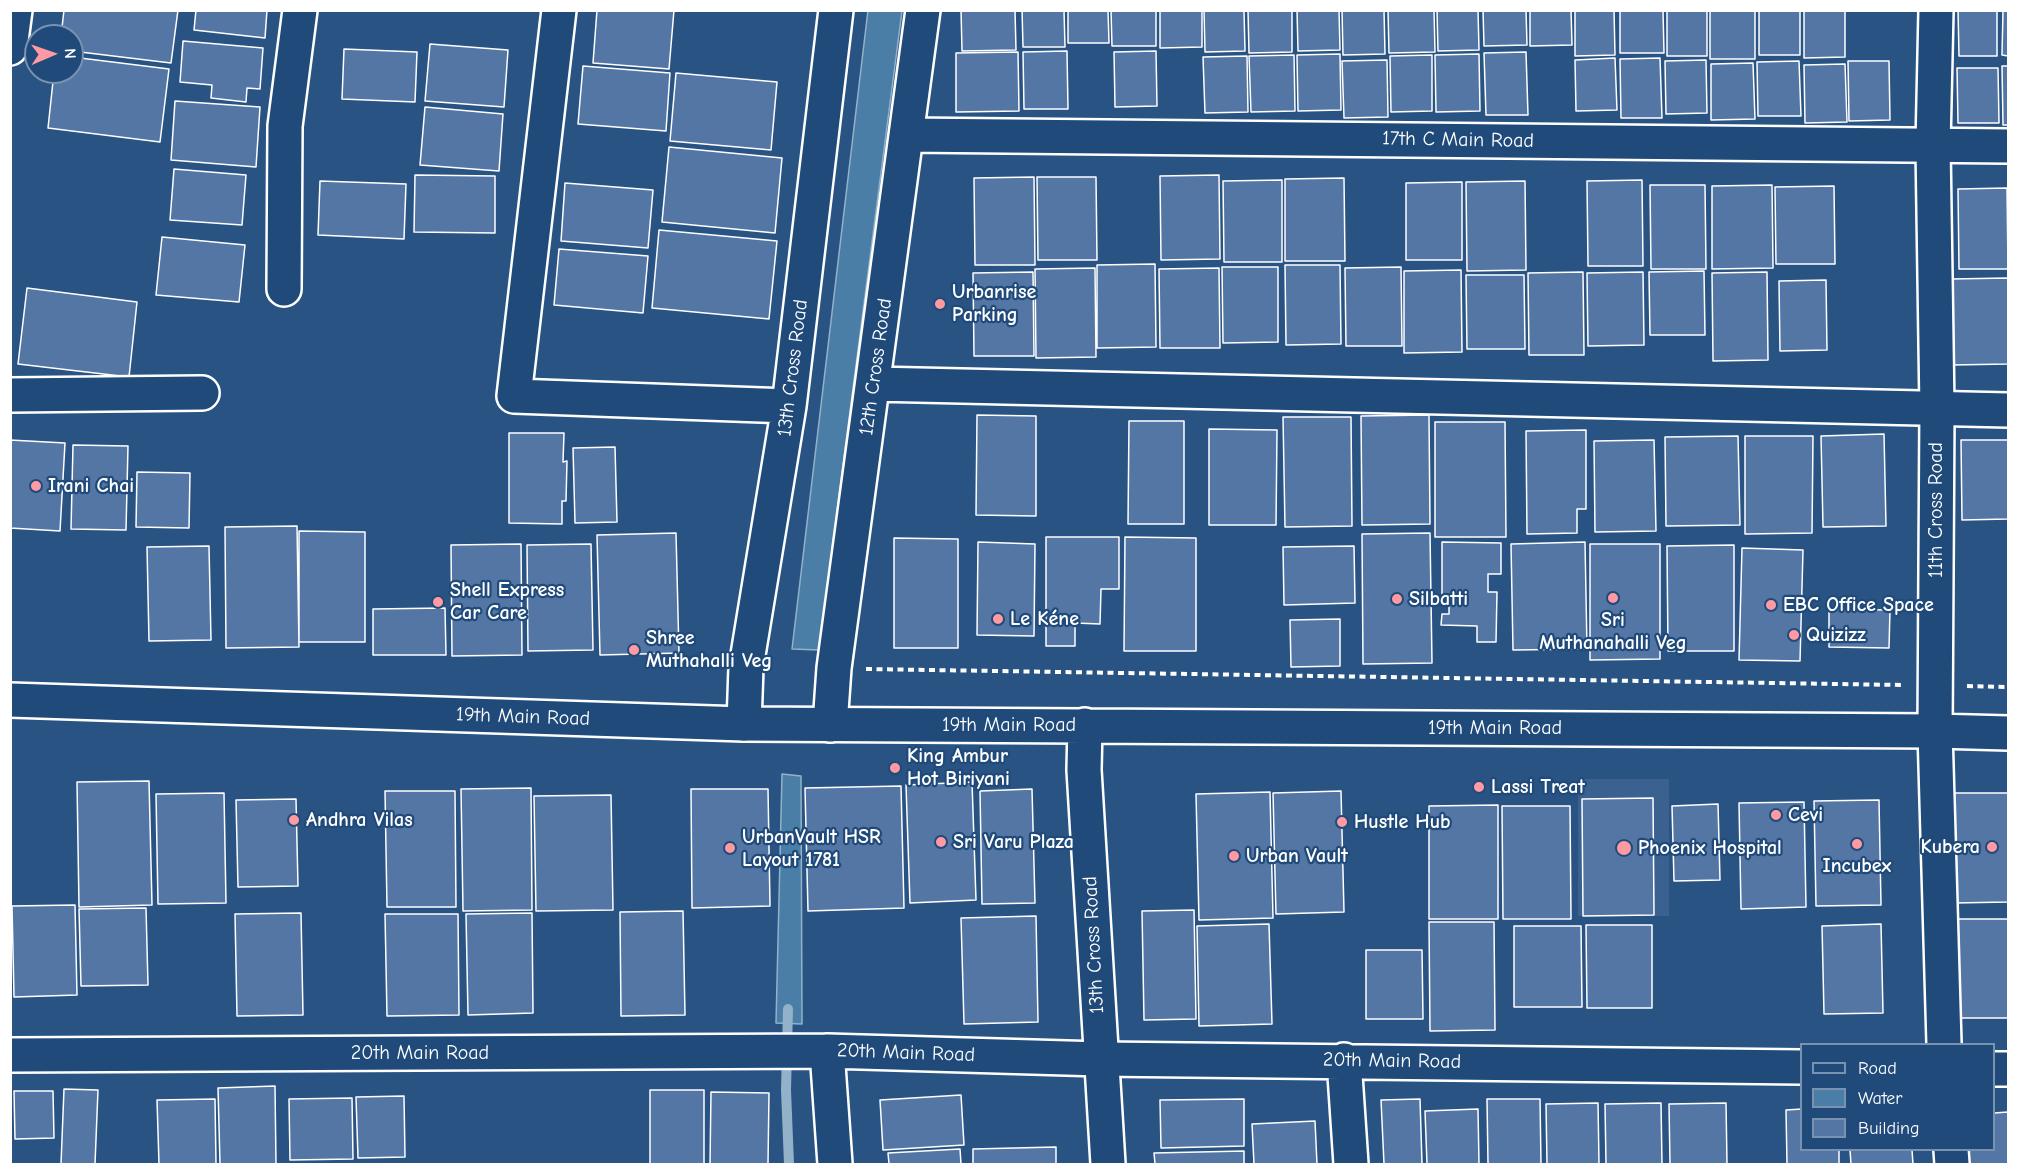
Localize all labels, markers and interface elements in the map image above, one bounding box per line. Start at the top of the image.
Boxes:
north arrow [24,24,84,84]
text: N [61,48,79,59]
street label: 17th C Main Road [1382,127,1534,153]
place label: Urbanrise Parking [952,280,1036,327]
street label: 12th Cross Road [854,297,898,437]
marker: Urbanrise Parking [933,297,947,311]
street label: 13th Cross Road [773,298,813,438]
street label: 11th Cross Road [1924,442,1948,578]
place label: Irani Chai [48,474,134,498]
marker: Irani Chai [29,479,43,493]
place label: Shell Express Car Care [450,578,564,625]
place label: Silbatti [1409,587,1468,611]
marker: Sri Muthanahalli Veg [1606,591,1620,605]
marker: Silbatti [1390,592,1404,606]
place label: EBC Office Space [1783,593,1934,617]
marker: Shell Express Car Care [431,595,445,609]
marker: EBC Office Space [1764,598,1778,612]
place label: Le Kéne [1010,607,1079,631]
place label: Sri Muthanahalli Veg [1539,608,1687,655]
marker: Le Kéne [991,612,1005,626]
place label: Quizizz [1806,623,1866,647]
place label: Shree Muthahalli Veg [646,626,772,673]
marker: Quizizz [1787,628,1801,642]
marker: Shree Muthahalli Veg [627,643,641,657]
street label: 19th Main Road [456,703,590,731]
street label: 19th Main Road [942,713,1076,737]
street label: 19th Main Road [1428,716,1562,740]
place label: King Ambur Hot Biriyani [907,744,1010,791]
marker: King Ambur Hot Biriyani [888,761,902,775]
place label: Lassi Treat [1491,775,1585,799]
marker: Lassi Treat [1472,780,1486,794]
place label: Cevi [1788,803,1823,827]
place label: Andhra Vilas [306,808,413,832]
marker: Cevi [1769,808,1783,822]
place label: Hustle Hub [1354,810,1450,834]
marker: Andhra Vilas [287,813,301,827]
marker: Hustle Hub [1335,815,1349,829]
place label: UrbanVault HSR Layout 1781 [742,825,881,872]
place label: Sri Varu Plaza [953,830,1074,854]
marker: Sri Varu Plaza [934,835,948,849]
place label: Kubera [1920,835,1980,859]
place label: Phoenix Hospital [1638,836,1782,860]
marker: Incubex [1850,837,1864,851]
marker: Phoenix Hospital [1615,839,1633,857]
marker: Kubera [1985,840,1999,854]
marker: UrbanVault HSR Layout 1781 [723,841,737,855]
place label: Urban Vault [1246,844,1348,868]
marker: Urban Vault [1227,849,1241,863]
place label: Incubex [1823,854,1891,878]
street label: 13th Cross Road [1078,875,1110,1015]
street label: 20th Main Road [836,1039,976,1067]
street label: 20th Main Road [351,1041,489,1065]
legend [1800,1043,1995,1151]
street label: 20th Main Road [1323,1048,1461,1074]
text: Road [1858,1058,1897,1079]
text: Water [1858,1088,1902,1109]
text: Building [1858,1118,1920,1139]

